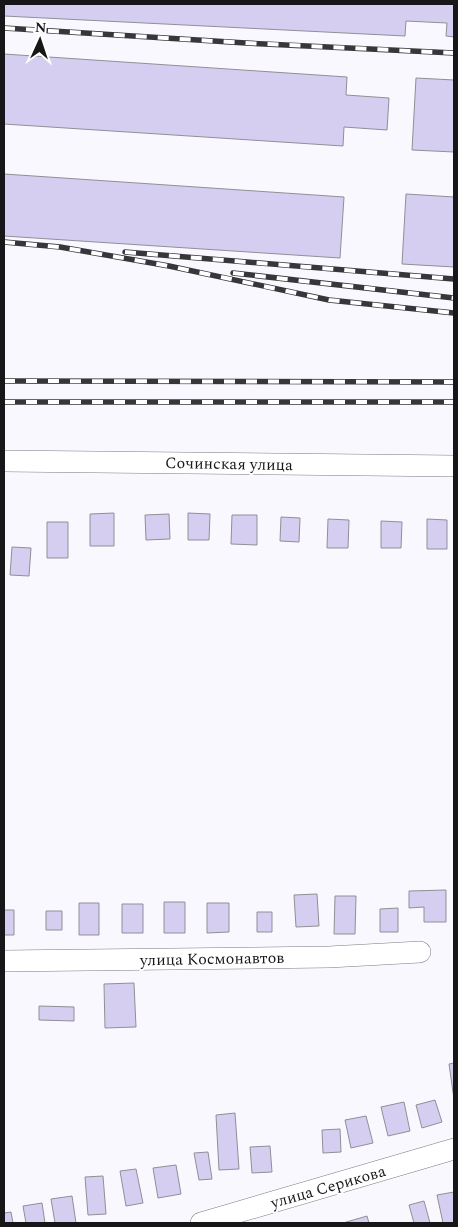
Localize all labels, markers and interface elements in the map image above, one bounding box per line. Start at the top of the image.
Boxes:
north arrow [15,15,65,65]
text: N [34,17,47,38]
street label: Сочинская улица [165,451,293,477]
street label: улица Космонавтов [139,946,284,972]
street label: улица Серикова [267,1159,389,1215]

